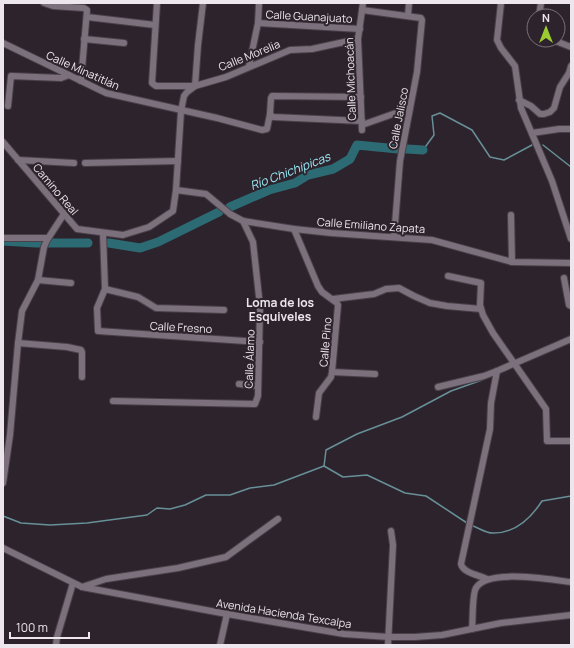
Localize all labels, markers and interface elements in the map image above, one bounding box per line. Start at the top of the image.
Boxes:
street label: Calle Guanajuato [265,6,353,26]
north arrow [526,8,566,48]
text: N [542,10,550,25]
street label: Calle Morelia [216,36,282,74]
street label: Calle Michoacán [341,37,359,121]
street label: Calle Minatitlán [44,47,122,93]
street label: Calle Jalisco [385,86,411,150]
water label: Río Chichipicas [248,147,334,194]
street label: Camino Real [30,160,82,218]
street label: Calle Emiliano Zapata [316,214,426,236]
district label: Loma de los Esquiveles [246,294,315,325]
street label: Calle Pino [315,316,335,368]
street label: Calle Fresno [149,318,213,336]
street label: Calle Álamo [240,329,258,389]
street label: Avenida Hacienda Texcalpa [215,595,353,631]
scale bar [10,614,89,640]
text: 100 m [16,619,48,636]

